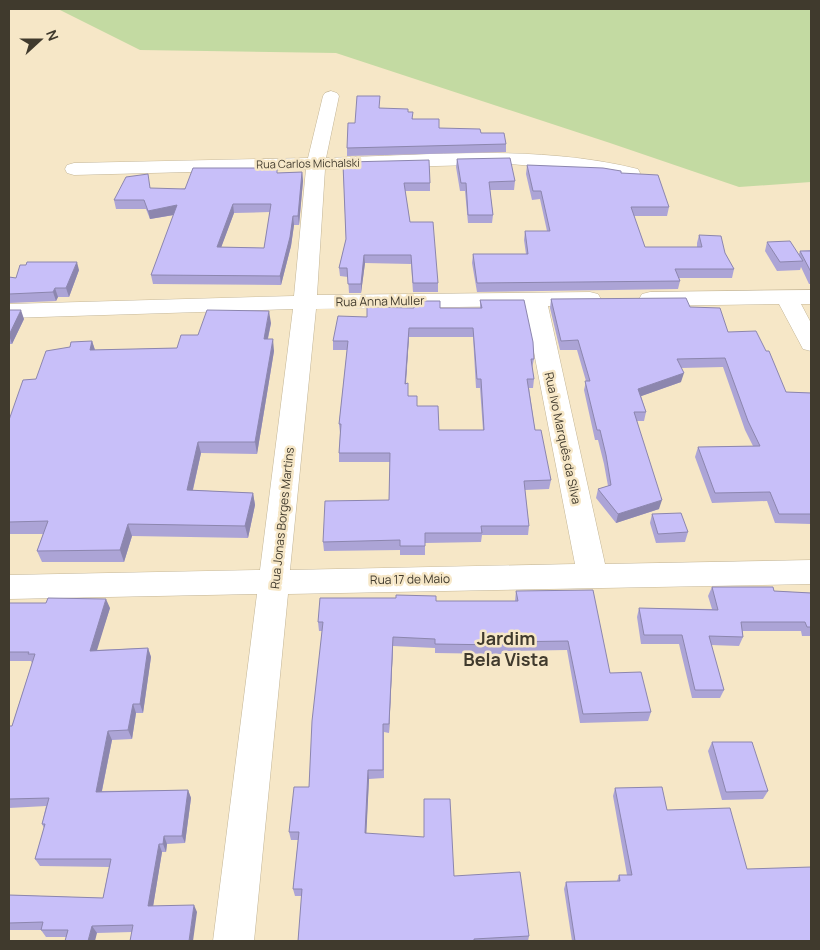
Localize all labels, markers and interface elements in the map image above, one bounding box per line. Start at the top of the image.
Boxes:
north arrow [15,15,65,65]
text: N [42,27,63,43]
street label: Rua Carlos Michalski [256,155,360,171]
street label: Rua Anna Muller [335,292,425,310]
street label: Rua Ivo Marquês da Silva [541,370,585,506]
street label: Rua Jonas Borges Martins [266,446,298,590]
street label: Rua 17 de Maio [370,570,450,588]
district label: Jardim Bela Vista [463,626,549,671]

